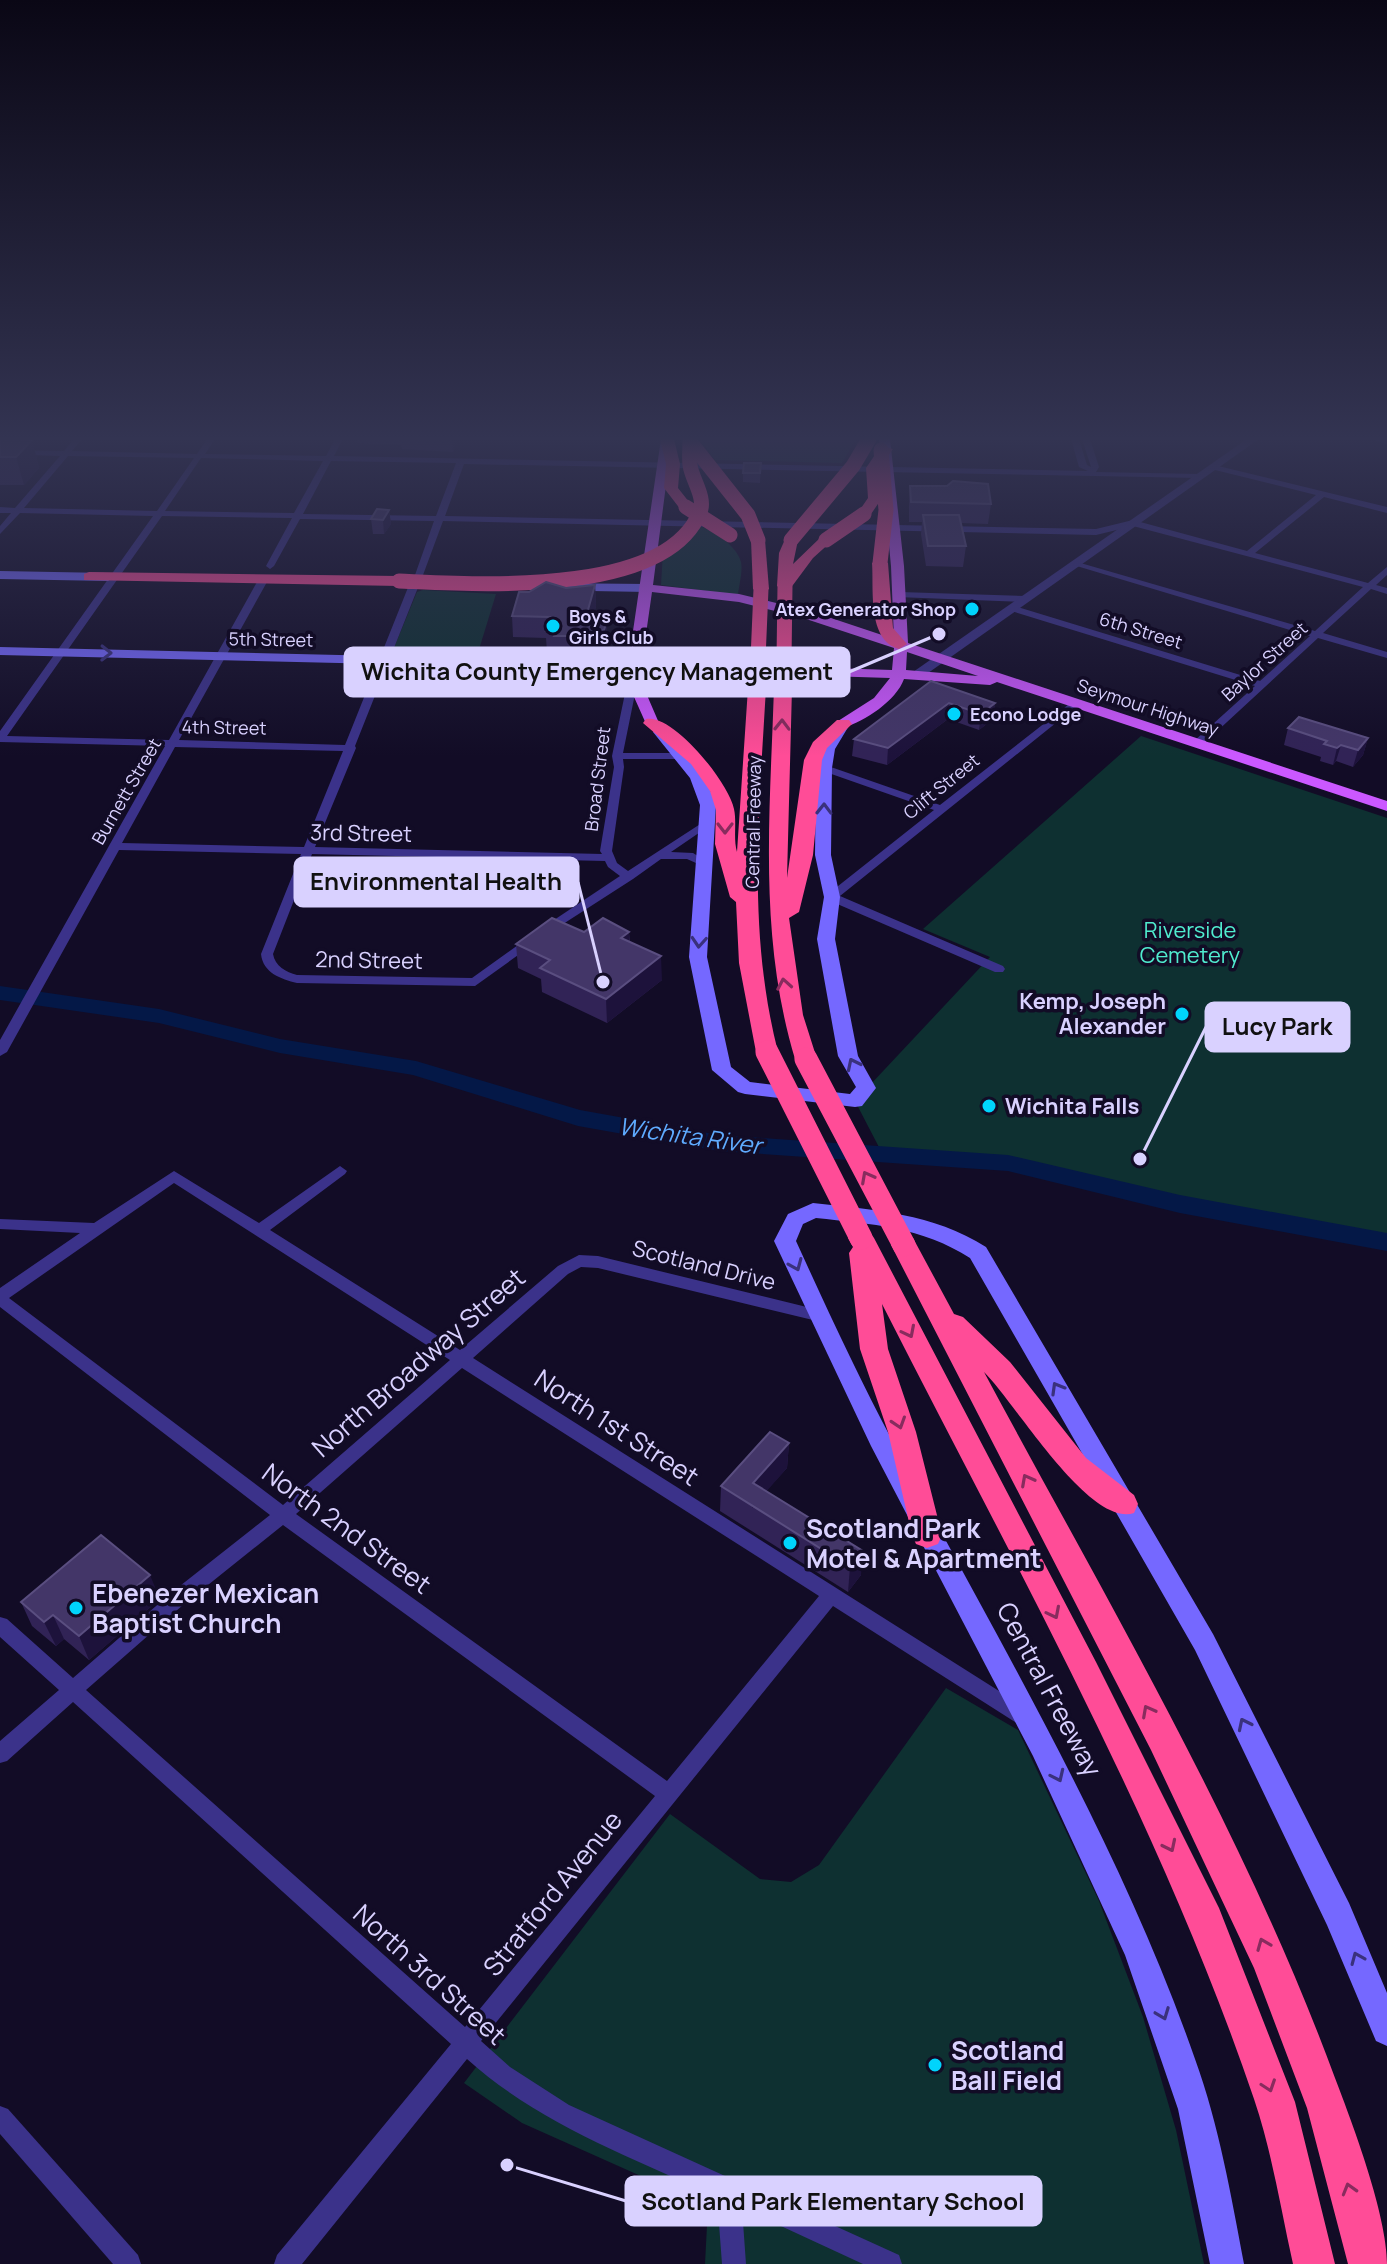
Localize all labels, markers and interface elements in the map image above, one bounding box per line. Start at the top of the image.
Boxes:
place label: Atex Generator Shop [775,597,956,621]
marker: Atex Generator Shop [963,600,981,618]
place label: Boys & Girls Club [569,604,654,649]
street label: 6th Street [1097,606,1185,654]
street label: Baylor Street [1216,616,1312,706]
marker: Boys & Girls Club [544,617,562,635]
street label: 5th Street [228,626,314,652]
one-way arrow [100,645,113,662]
callout: Wichita County Emergency Management [345,648,849,696]
text: Wichita County Emergency Management [361,654,833,687]
street label: Seymour Highway [1074,673,1222,741]
place label: Econo Lodge [970,702,1081,726]
marker: Econo Lodge [945,705,963,723]
street label: 4th Street [181,714,267,740]
one-way arrow [774,718,791,731]
street label: Broad Street [579,725,615,833]
street label: Burnett Street [86,733,166,849]
street label: Clift Street [898,748,984,824]
street label: Central Freeway [740,755,766,889]
one-way arrow [815,802,832,815]
street label: 3rd Street [310,817,412,849]
one-way arrow [716,822,734,835]
callout: Environmental Health [295,858,578,906]
text: Environmental Health [310,864,562,897]
park label: Riverside Cemetery [1140,915,1241,970]
one-way arrow [691,936,708,949]
street label: 2nd Street [315,944,423,976]
one-way arrow [777,978,794,991]
place label: Kemp, Joseph Alexander [1019,986,1166,1041]
callout: Lucy Park [1206,1003,1349,1051]
marker: Kemp, Joseph Alexander [1173,1005,1191,1023]
text: Lucy Park [1222,1009,1333,1042]
one-way arrow [847,1057,863,1072]
place label: Wichita Falls [1005,1091,1139,1121]
marker: Wichita Falls [980,1097,998,1115]
water label: Wichita River [617,1109,767,1162]
one-way arrow [861,1171,876,1185]
street label: Scotland Drive [629,1233,779,1297]
one-way arrow [786,1257,802,1272]
street label: North Broadway Street [304,1259,532,1465]
one-way arrow [900,1324,915,1339]
street label: North 1st Street [528,1360,706,1494]
one-way arrow [1051,1382,1067,1397]
one-way arrow [889,1416,905,1430]
street label: North 2nd Street [255,1454,439,1602]
one-way arrow [1022,1474,1037,1489]
place label: Scotland Park Motel & Apartment [806,1510,1042,1576]
marker: Scotland Park Motel & Apartment [781,1534,799,1552]
place label: Ebenezer Mexican Baptist Church [92,1575,319,1641]
street label: Central Freeway [989,1596,1111,1783]
marker: Ebenezer Mexican Baptist Church [67,1599,85,1617]
one-way arrow [1045,1605,1060,1620]
one-way arrow [1142,1704,1157,1719]
one-way arrow [1239,1717,1254,1732]
one-way arrow [1048,1768,1064,1782]
street label: Stratford Avenue [474,1803,630,1983]
one-way arrow [1160,1838,1176,1852]
street label: North 3rd Street [346,1896,514,2052]
one-way arrow [1257,1937,1273,1952]
one-way arrow [1350,1952,1366,1966]
one-way arrow [1153,2006,1170,2020]
place label: Scotland Ball Field [951,2032,1064,2098]
marker: Scotland Ball Field [926,2056,944,2074]
one-way arrow [1260,2078,1276,2092]
callout: Scotland Park Elementary School [626,2177,1041,2225]
one-way arrow [1342,2182,1359,2196]
text: Scotland Park Elementary School [641,2184,1025,2217]

